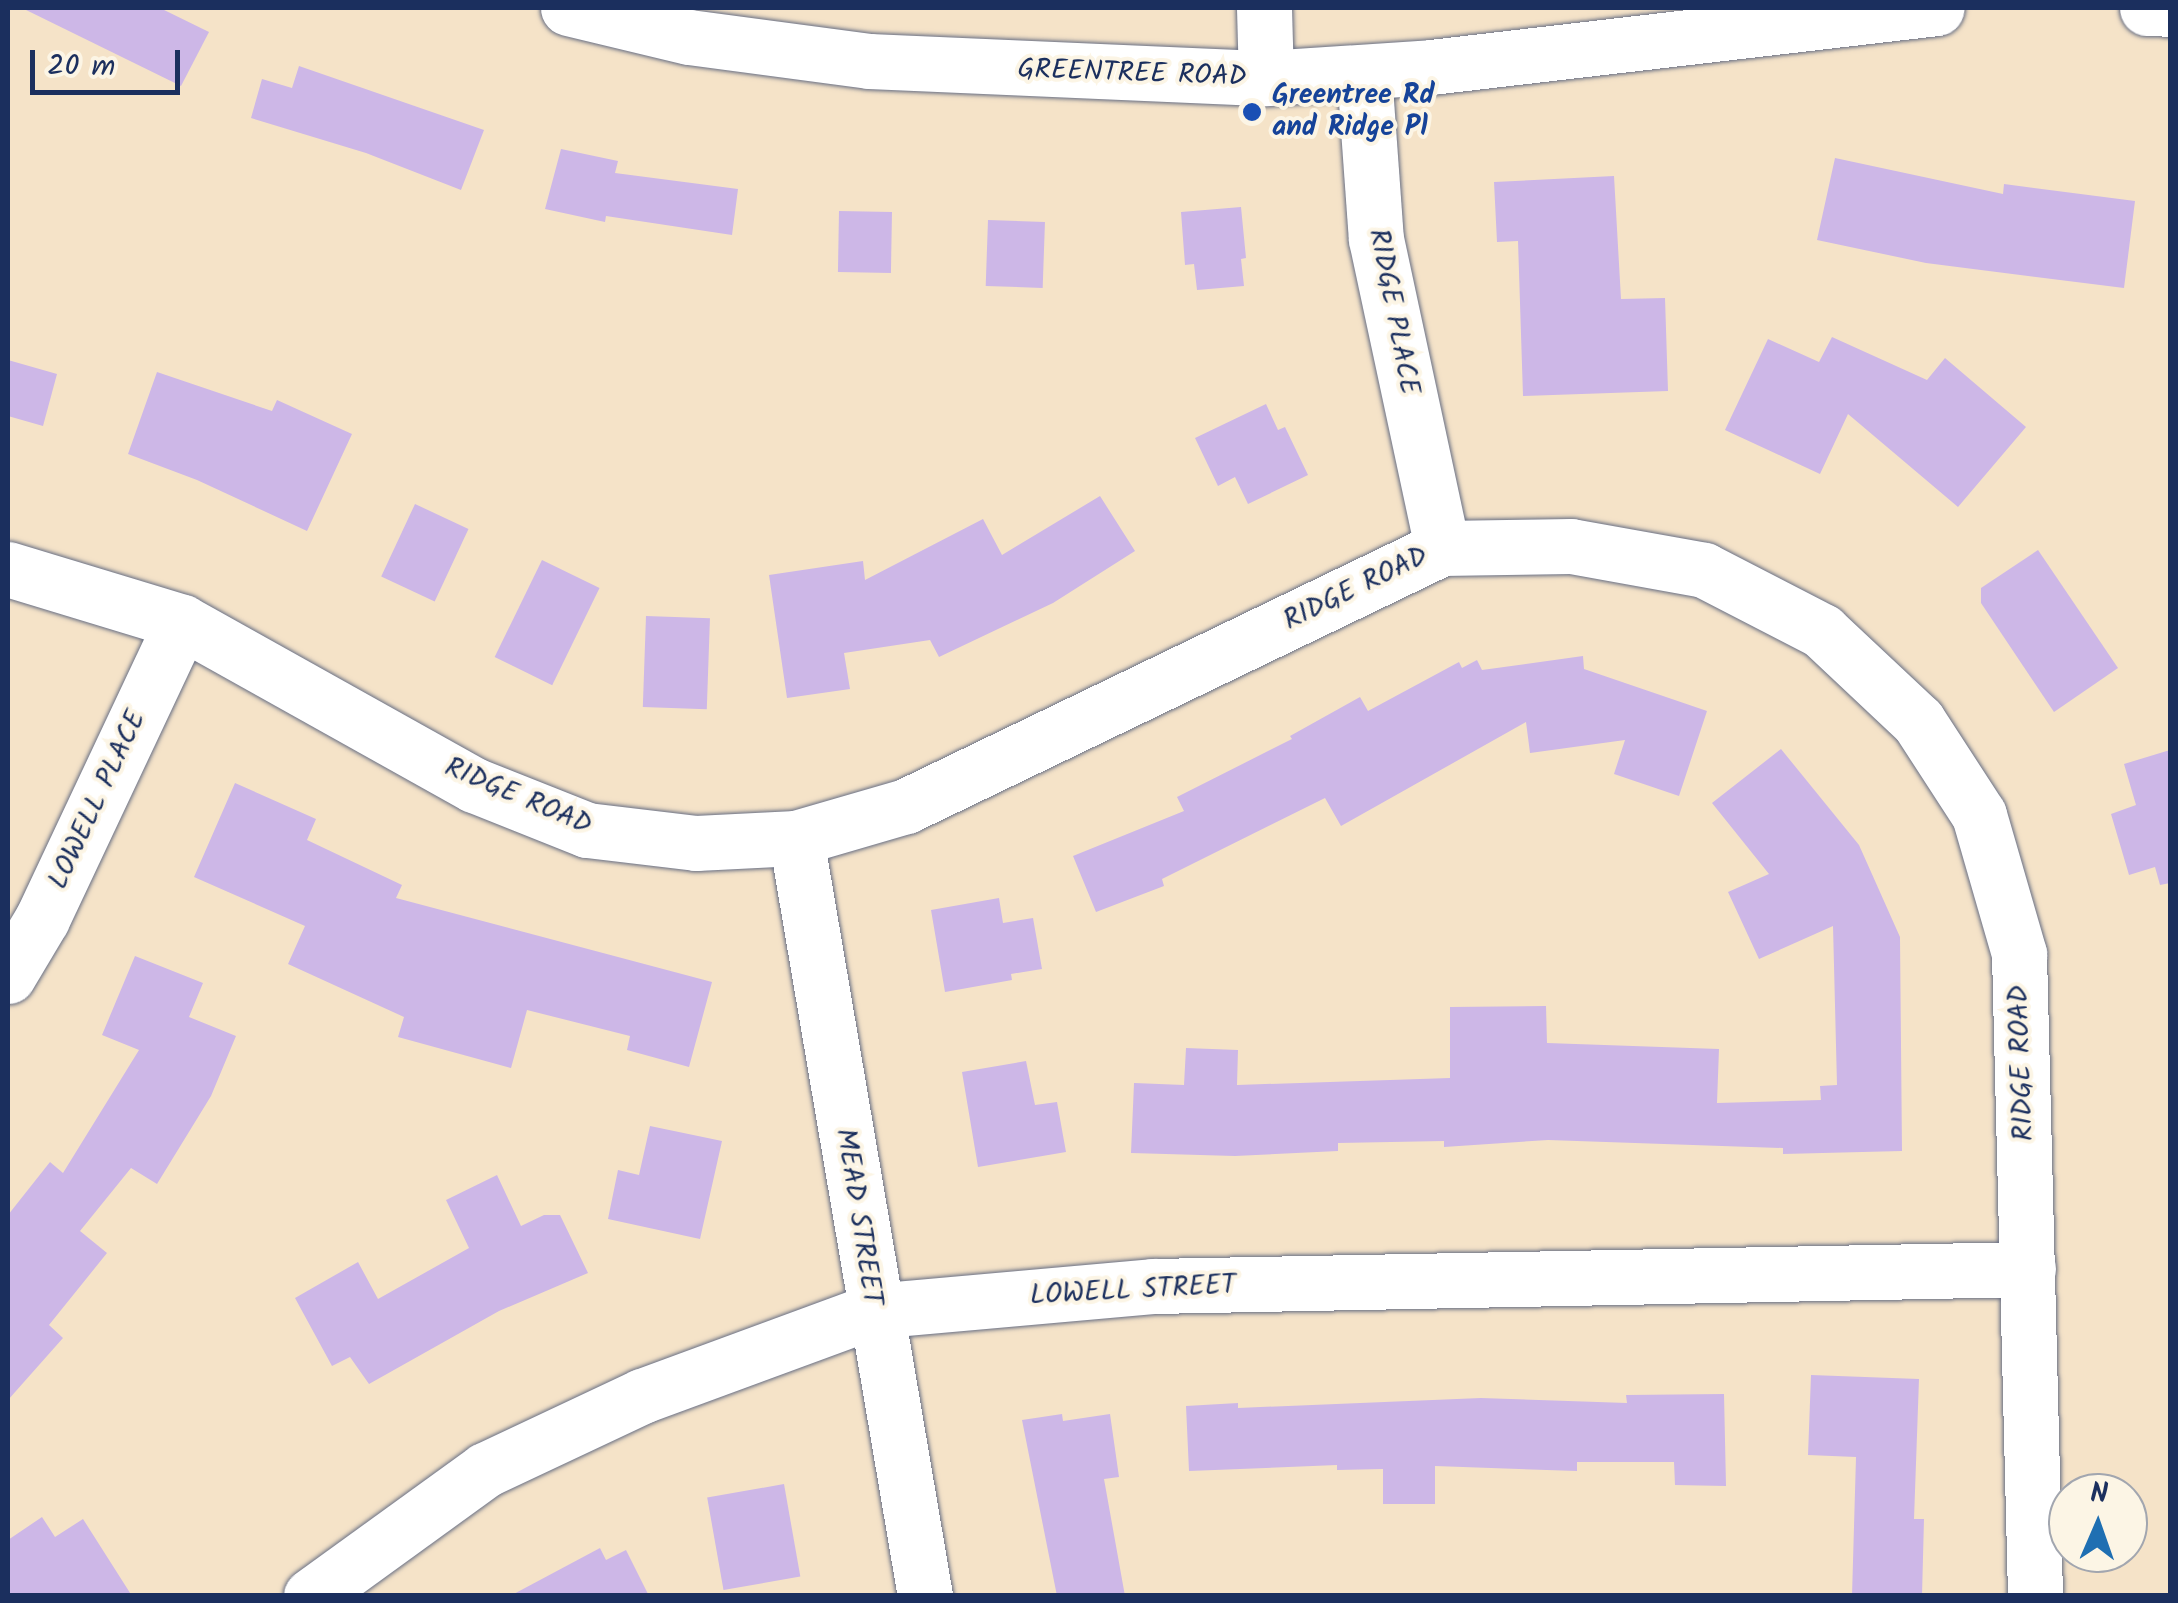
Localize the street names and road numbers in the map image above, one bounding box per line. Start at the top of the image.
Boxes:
street label: GREENTREE ROAD [1017,53,1247,95]
street label: RIDGE PLACE [1360,226,1426,398]
street label: RIDGE ROAD [1278,540,1434,638]
street label: LOWELL PLACE [42,705,154,895]
street label: RIDGE ROAD [439,751,597,843]
street label: RIDGE ROAD [2002,984,2042,1142]
street label: MEAD STREET [827,1126,889,1308]
street label: LOWELL STREET [1029,1269,1237,1313]

